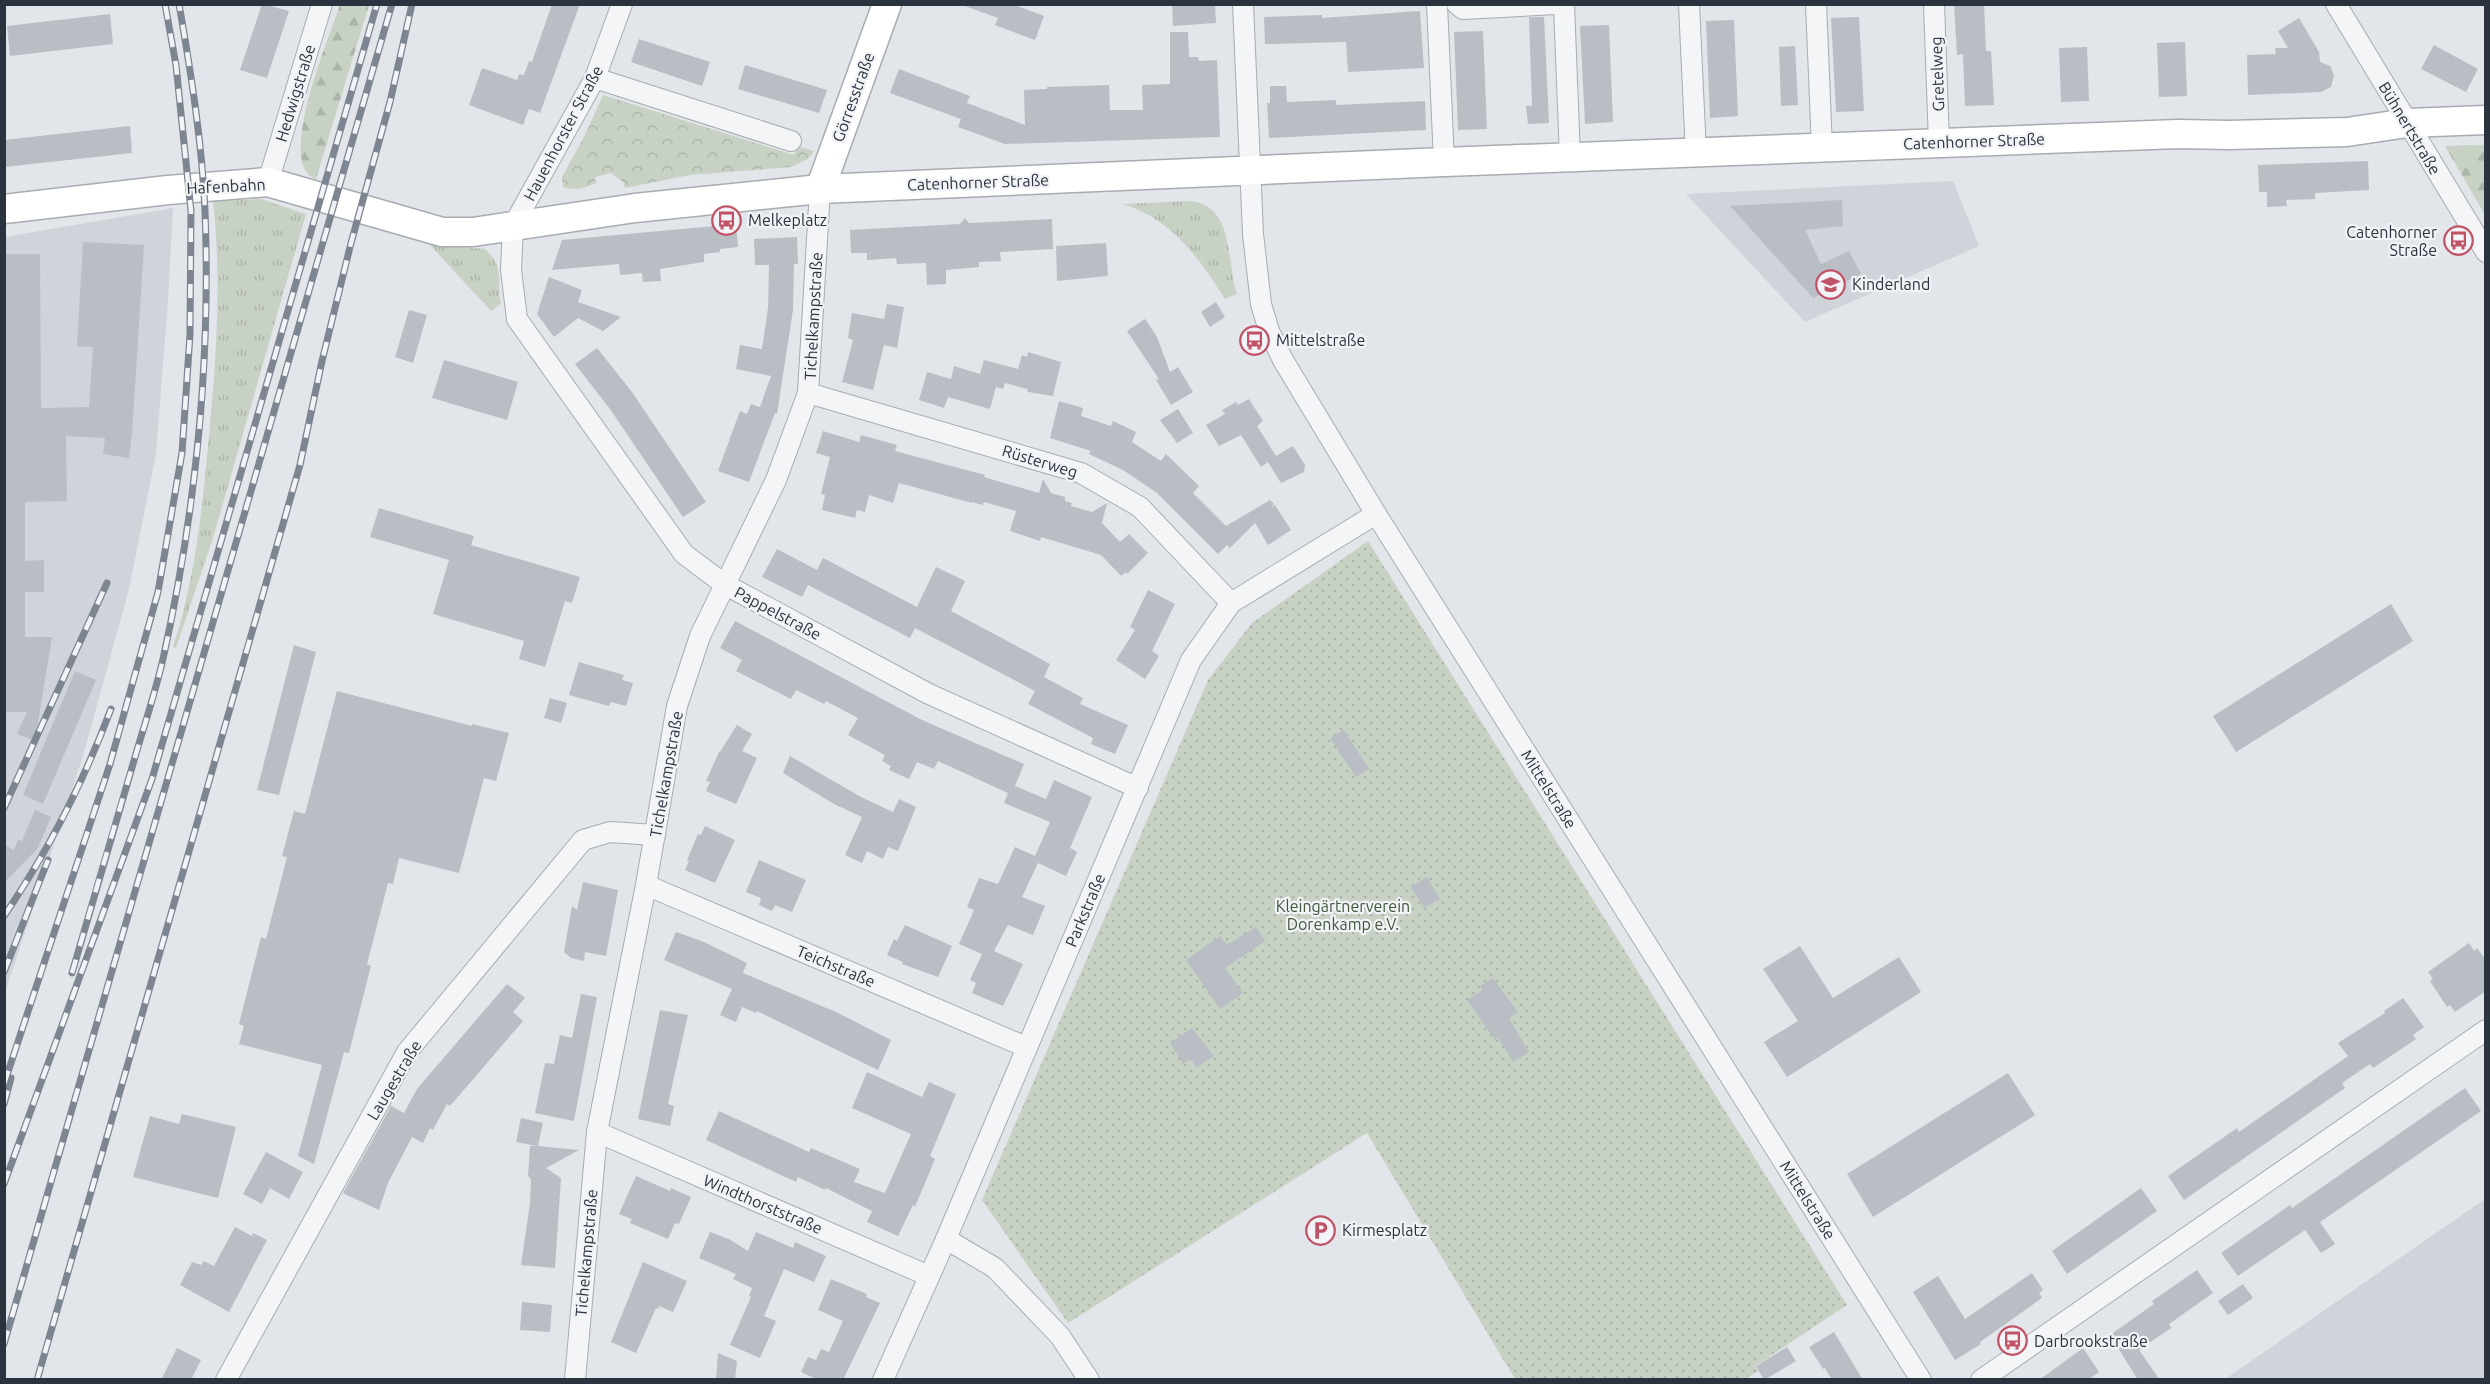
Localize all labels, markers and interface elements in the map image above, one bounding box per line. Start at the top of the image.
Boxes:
street label: Gretelweg [1927,36,1947,112]
street label: Hedwigstraße [272,42,318,144]
street label: Görresstraße [828,50,878,144]
street label: Hauenhorster Straße [520,62,606,204]
street label: Bühnertstraße [2375,78,2445,178]
street label: Catenhorner Straße [1903,130,2045,152]
street label: Catenhorner Straße [907,171,1049,193]
street label: Hafenbahn [186,175,266,197]
bus stop icon: Melkeplatz [711,204,743,236]
place label: Melkeplatz [748,211,827,229]
place label: Catenhorner Straße [2346,223,2437,259]
bus stop icon: Catenhorner Straße [2442,225,2474,257]
street label: Tichelkampstraße [801,252,825,380]
school or university icon: Kinderland [1815,268,1847,300]
place label: Kinderland [1852,275,1930,293]
bus stop icon: Mittelstraße [1239,324,1271,356]
place label: Mittelstraße [1276,331,1365,349]
street label: Rüsterweg [1000,441,1080,481]
street label: Pappelstraße [732,583,824,643]
street label: Tichelkampstraße [646,709,686,839]
street label: Mittelstraße [1518,746,1580,832]
street label: Parkstraße [1062,871,1108,949]
park label: Kleingärtnerverein Dorenkamp e.V. [1276,897,1410,933]
street label: Teichstraße [794,941,878,991]
street label: Laugestraße [363,1037,425,1123]
street label: Mittelstraße [1777,1157,1839,1243]
street label: Windthorststraße [701,1171,825,1237]
street label: Tichelkampstraße [571,1188,601,1318]
parking icon: Kirmesplatz [1305,1214,1337,1246]
place label: Kirmesplatz [1342,1221,1427,1239]
bus stop icon: Darbrookstraße [1997,1325,2029,1357]
place label: Darbrookstraße [2034,1332,2148,1350]

